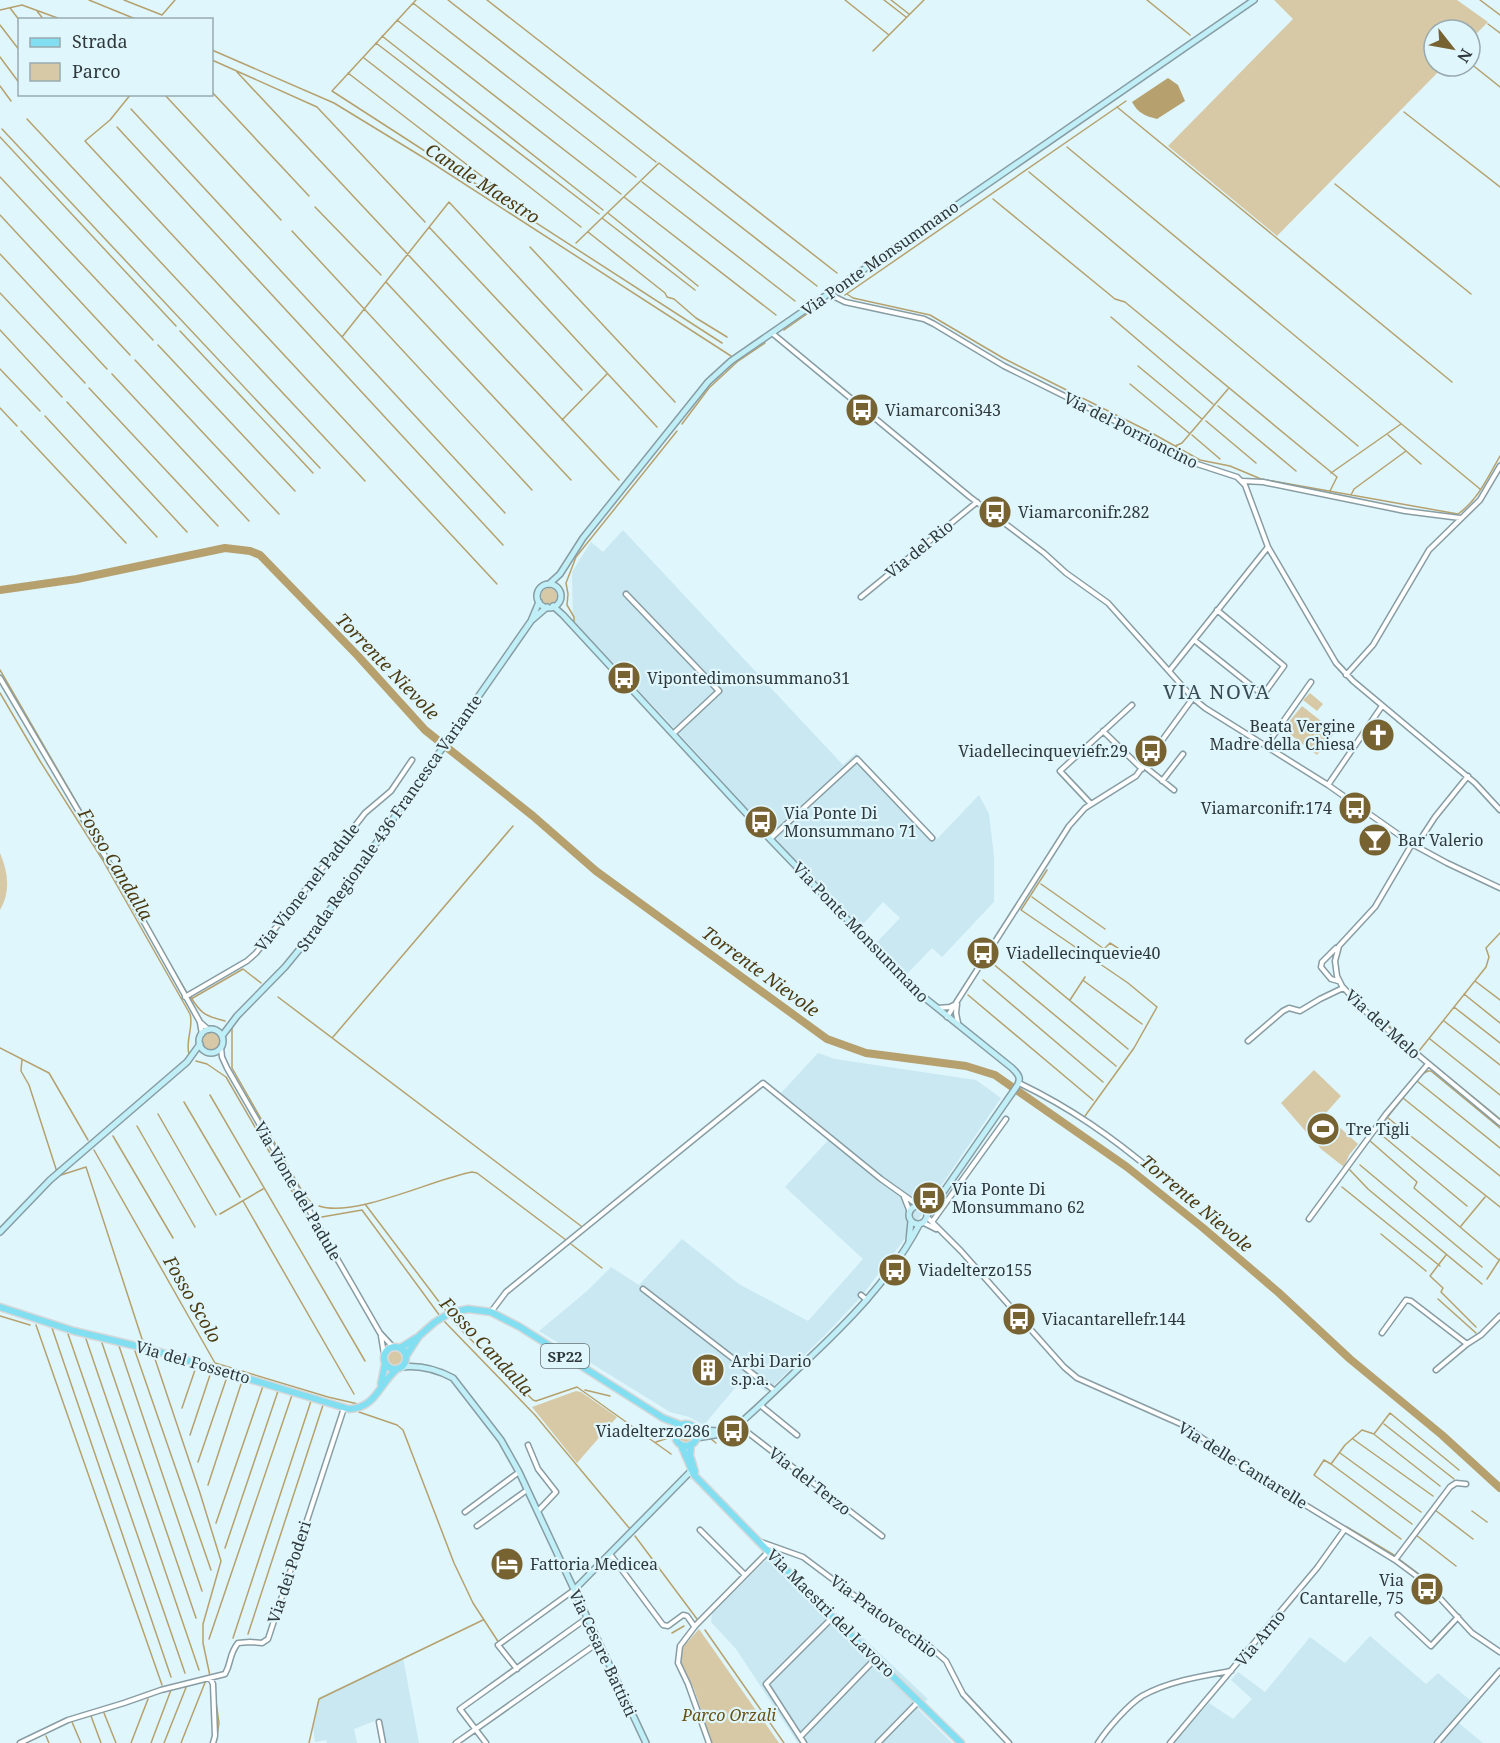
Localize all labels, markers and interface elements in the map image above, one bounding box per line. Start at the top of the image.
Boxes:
legend [18,18,213,96]
north arrow [1422,18,1482,78]
text: Strada [72,29,128,53]
text: N [1452,45,1478,67]
text: Parco [72,59,121,83]
water label: Canale Maestro [421,137,545,229]
street label: Via Ponte Monsummano [797,195,963,321]
street label: Via del Porrioncino [1060,387,1202,473]
bus stop icon: Viamarconi343 [844,392,880,428]
place label: Viamarconi343 [885,399,1001,421]
bus stop icon: Viamarconifr.282 [977,494,1013,530]
place label: Viamarconifr.282 [1018,501,1149,523]
street label: Via del Rio [880,515,958,583]
water label: Torrente Nievole [331,607,445,725]
bus stop icon: Vipontedimonsummano31 [606,660,642,696]
place label: Vipontedimonsummano31 [647,667,850,689]
district label: VIA NOVA [1163,678,1271,705]
street label: Strada Regionale 436 Francesca Variante [291,690,487,956]
place label: Beata Vergine Madre della Chiesa [1210,715,1355,755]
church icon: Beata Vergine Madre della Chiesa [1360,717,1396,753]
bus stop icon: Viadellecinqueviefr.29 [1133,733,1169,769]
place label: Viadellecinqueviefr.29 [958,740,1128,762]
bus stop icon: Viamarconifr.174 [1337,790,1373,826]
place label: Viamarconifr.174 [1201,797,1332,819]
place label: Via Ponte Di Monsummano 71 [784,802,917,842]
water label: Fosso Candalla [73,803,159,925]
bus stop icon: Via Ponte Di Monsummano 71 [743,804,779,840]
street label: Via Vione nel Padule [250,818,364,956]
bar icon: Bar Valerio [1357,822,1393,858]
place label: Bar Valerio [1398,829,1483,851]
street label: Via Ponte Monsummano [788,857,934,1007]
water label: Torrente Nievole [697,920,825,1022]
bus stop icon: Viadellecinquevie40 [965,935,1001,971]
place label: Viadellecinquevie40 [1006,942,1161,964]
street label: Via del Melo [1341,984,1425,1064]
sports icon: Tre Tigli [1305,1111,1341,1147]
street label: Via Vione del Padule [249,1118,347,1264]
place label: Tre Tigli [1346,1118,1410,1140]
water label: Torrente Nievole [1136,1149,1258,1257]
place label: Via Ponte Di Monsummano 62 [952,1178,1085,1218]
bus stop icon: Via Ponte Di Monsummano 62 [911,1180,947,1216]
water label: Fosso Scolo [158,1250,228,1347]
bus stop icon: Viadelterzo155 [877,1252,913,1288]
place label: Viadelterzo155 [918,1259,1032,1281]
water label: Fosso Candalla [434,1291,539,1401]
bus stop icon: Viacantarellefr.144 [1001,1301,1037,1337]
place label: Viacantarellefr.144 [1042,1308,1186,1330]
street label: Via del Fossetto [133,1335,253,1389]
road number: SP22 [541,1344,589,1368]
place label: Arbi Dario s.p.a. [731,1350,811,1390]
building icon: Arbi Dario s.p.a. [690,1352,726,1388]
bus stop icon: Viadelterzo286 [715,1413,751,1449]
street label: Via delle Cantarelle [1174,1416,1312,1514]
place label: Viadelterzo286 [596,1420,710,1442]
street label: Via del Terzo [764,1442,856,1520]
street label: Via dei Poderi [262,1518,316,1626]
street label: Via Maestri del Lavoro [762,1544,900,1682]
hotel icon: Fattoria Medicea [489,1546,525,1582]
place label: Fattoria Medicea [530,1553,658,1575]
place label: Via Cantarelle, 75 [1300,1569,1404,1609]
street label: Via Pratovecchio [826,1570,942,1662]
bus stop icon: Via Cantarelle, 75 [1409,1571,1445,1607]
street label: Via Cesare Battisti [564,1586,642,1720]
street label: Via Arno [1230,1605,1290,1671]
park label: Parco Orzali [681,1704,776,1726]

